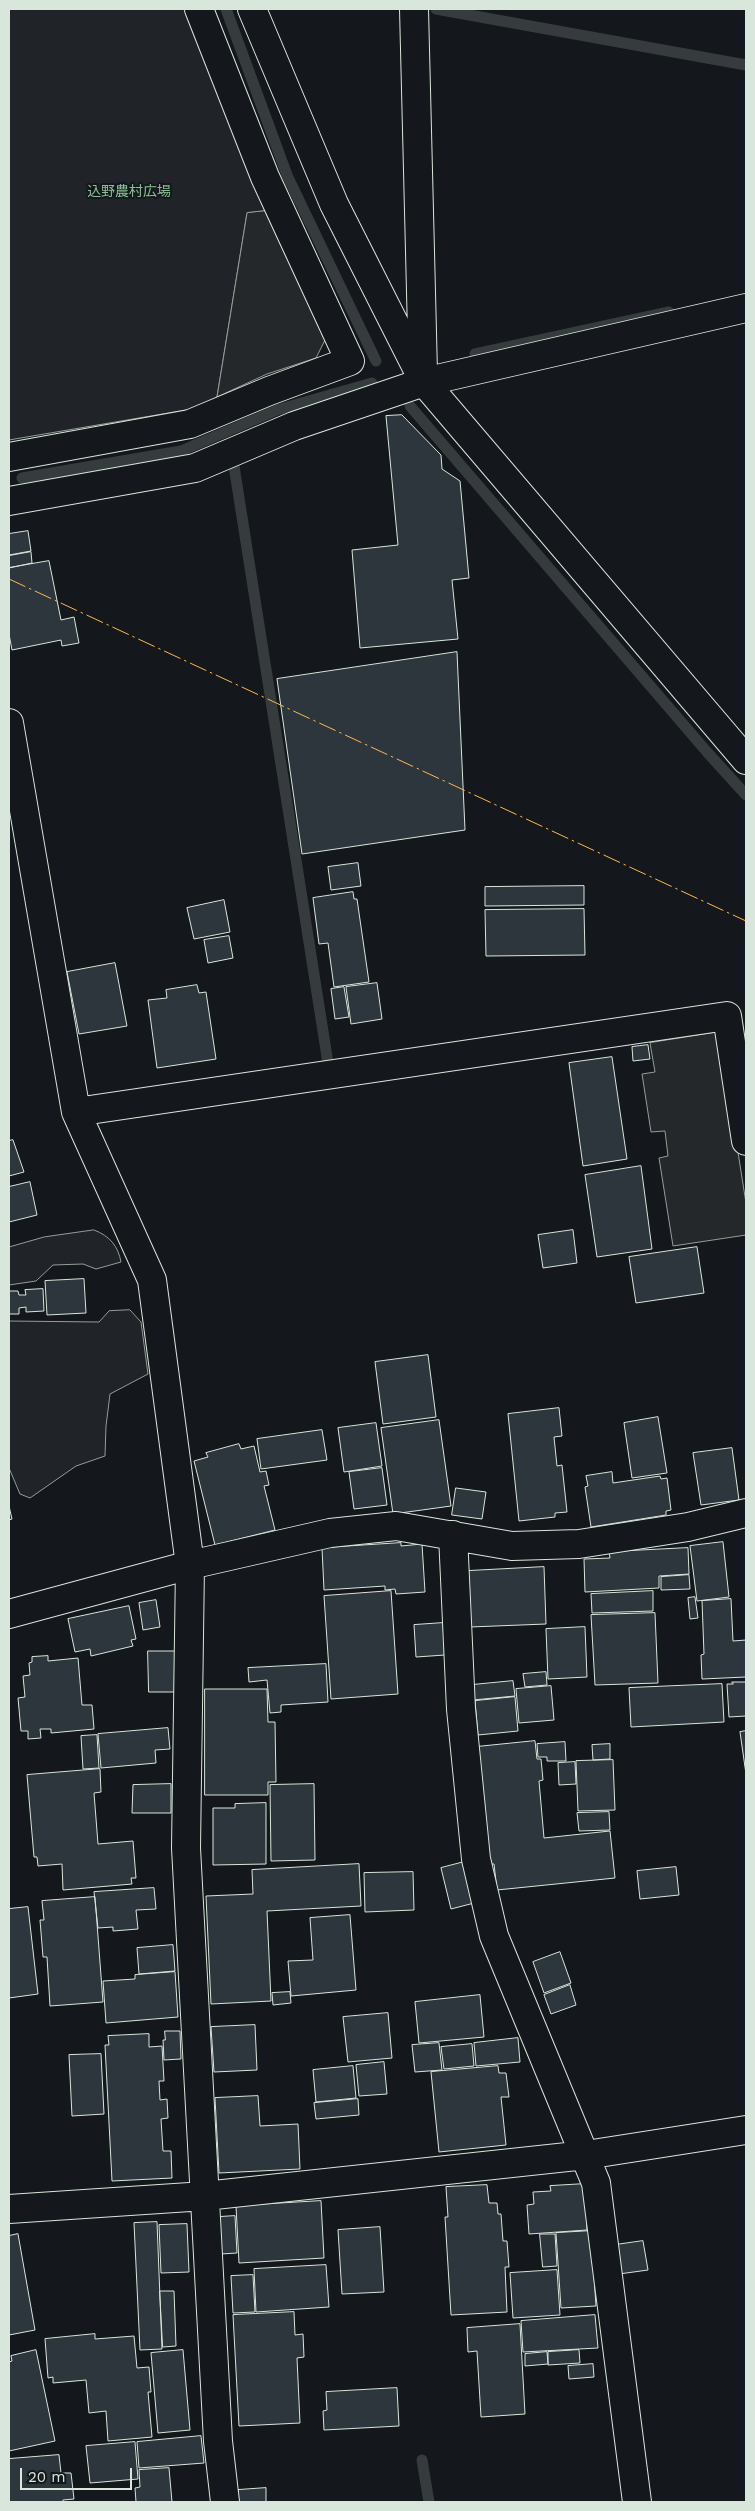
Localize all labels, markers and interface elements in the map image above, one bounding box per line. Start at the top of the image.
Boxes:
park label: 込野農村広場 [87,184,171,200]
scale bar [22,2458,135,2490]
text: 20 m [28,2468,66,2486]

